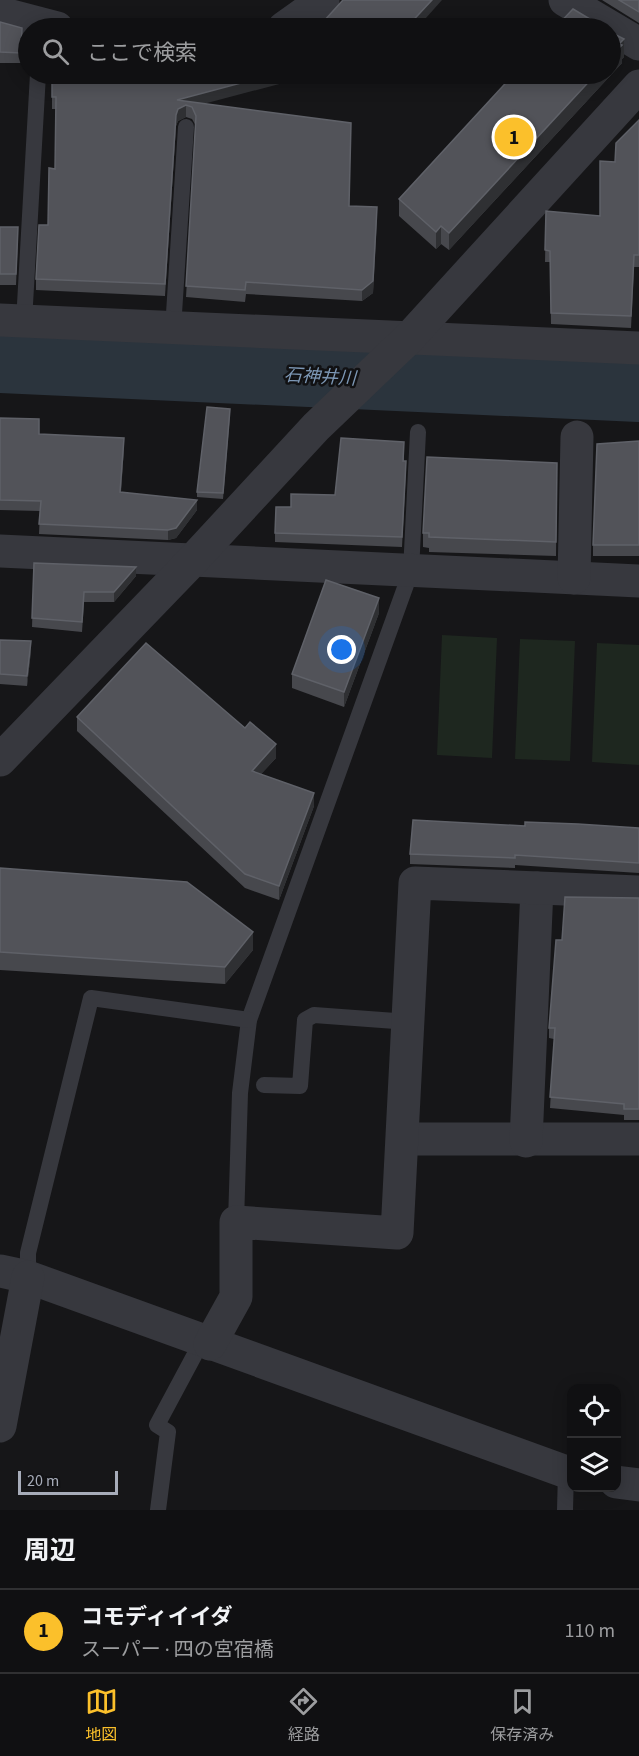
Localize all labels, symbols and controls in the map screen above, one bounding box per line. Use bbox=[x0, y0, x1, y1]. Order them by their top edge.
search box bbox=[18, 18, 621, 84]
icon: search bbox=[39, 35, 72, 68]
text: ここで検索 bbox=[87, 37, 197, 69]
pin: 1 bbox=[494, 114, 534, 160]
water label: 石神井川 bbox=[283, 363, 359, 391]
your location bbox=[327, 635, 356, 664]
map controls bbox=[567, 1384, 621, 1492]
button: locate bbox=[567, 1384, 621, 1438]
button: layers bbox=[567, 1438, 621, 1492]
scale bar bbox=[18, 1468, 118, 1496]
text: 20 m bbox=[27, 1470, 59, 1492]
text: 周辺 bbox=[24, 1532, 76, 1569]
text: コモディイイダ bbox=[81, 1601, 233, 1633]
text: 1 bbox=[38, 1617, 49, 1645]
text: 110 m bbox=[565, 1617, 615, 1645]
text: スーパー · 四の宮宿橋 bbox=[81, 1636, 274, 1664]
tab: 地図 bbox=[85, 1685, 118, 1746]
tab: 経路 bbox=[287, 1685, 320, 1746]
tab: 保存済み bbox=[490, 1685, 554, 1746]

